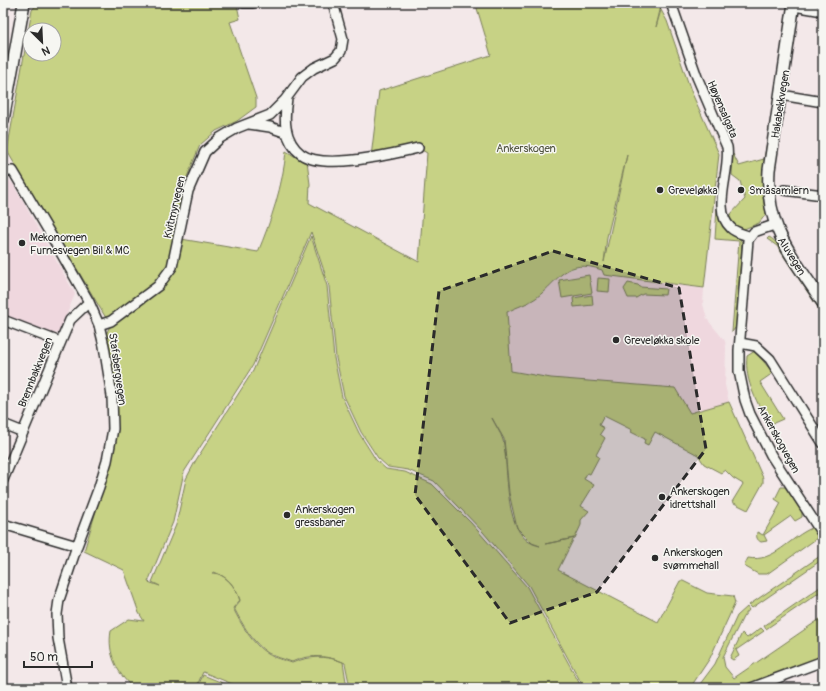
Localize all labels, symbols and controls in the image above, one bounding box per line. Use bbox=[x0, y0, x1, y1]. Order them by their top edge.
north arrow bbox=[22, 22, 62, 62]
text: N bbox=[39, 43, 52, 58]
street label: Hakabekkvegen bbox=[769, 69, 792, 139]
street label: Høyensalgata bbox=[705, 78, 740, 140]
park label: Ankerskogen bbox=[496, 142, 556, 155]
street label: Kvitmyrvegen bbox=[161, 175, 188, 240]
place label: Greveløkka bbox=[668, 184, 718, 197]
place label: Småsamlern bbox=[749, 184, 809, 197]
marker: Greveløkka bbox=[655, 185, 665, 195]
marker: Småsamlern bbox=[736, 185, 746, 195]
place label: Mekonomen Furnesvegen Bil & MC bbox=[30, 231, 130, 257]
street label: Aluvegen bbox=[775, 235, 808, 278]
marker: Mekonomen Furnesvegen Bil & MC bbox=[17, 238, 27, 248]
street label: Stafsbergvegen bbox=[106, 332, 129, 406]
place label: Greveløkka skole bbox=[624, 334, 700, 347]
street label: Brennbakkvegen bbox=[15, 335, 55, 409]
marker: Greveløkka skole bbox=[611, 335, 621, 345]
street label: Ankerskogvegen bbox=[755, 403, 803, 475]
place label: Ankerskogen idrettshall bbox=[670, 485, 730, 511]
marker: Ankerskogen idrettshall bbox=[657, 492, 667, 502]
place label: Ankerskogen gressbaner bbox=[295, 503, 355, 529]
marker: Ankerskogen gressbaner bbox=[282, 510, 292, 520]
place label: Ankerskogen svømmehall bbox=[663, 546, 723, 572]
marker: Ankerskogen svømmehall bbox=[650, 553, 660, 563]
scale bar bbox=[24, 643, 92, 669]
text: 50 m bbox=[30, 650, 58, 665]

